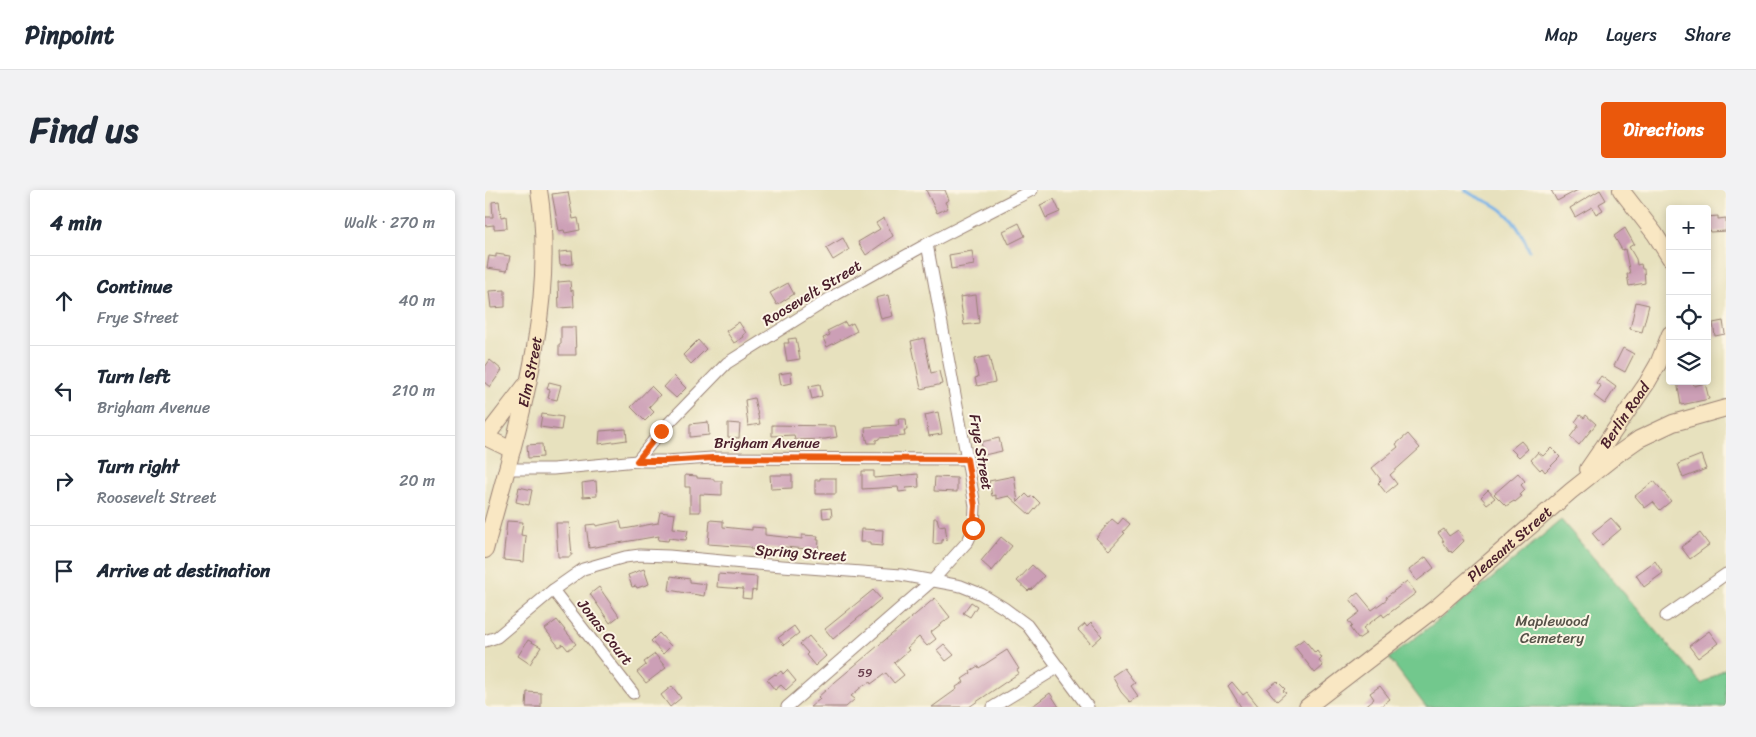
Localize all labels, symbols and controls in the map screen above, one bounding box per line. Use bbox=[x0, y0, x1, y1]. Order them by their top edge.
text: Pinpoint bbox=[25, 14, 114, 56]
text: Map bbox=[1545, 19, 1578, 51]
text: Layers bbox=[1606, 19, 1657, 51]
text: Share bbox=[1685, 19, 1731, 51]
text: Find us bbox=[30, 99, 138, 161]
button: Directions bbox=[1601, 102, 1726, 158]
text: 4 min bbox=[50, 204, 102, 242]
map controls bbox=[1666, 205, 1711, 385]
button: + bbox=[1666, 205, 1711, 250]
text: Walk · 270 m bbox=[344, 208, 435, 237]
button: − bbox=[1666, 250, 1711, 295]
street label: Roosevelt Street bbox=[757, 253, 867, 333]
text: Continue bbox=[97, 270, 173, 303]
text: 40 m bbox=[398, 286, 435, 315]
icon: ahead bbox=[50, 287, 78, 315]
button: locate bbox=[1666, 295, 1711, 340]
text: Frye Street bbox=[97, 303, 179, 332]
street label: Elm Street bbox=[510, 334, 550, 410]
button: layers bbox=[1666, 340, 1711, 385]
text: Turn left bbox=[97, 360, 170, 393]
text: 210 m bbox=[392, 376, 435, 405]
street label: Berlin Road bbox=[1593, 376, 1658, 454]
icon: left bbox=[50, 377, 78, 405]
text: Brigham Avenue bbox=[97, 393, 210, 422]
street label: Frye Street bbox=[962, 412, 1001, 493]
route end bbox=[650, 420, 673, 443]
street label: Brigham Avenue bbox=[714, 430, 820, 456]
text: Turn right bbox=[97, 450, 179, 483]
text: 20 m bbox=[399, 466, 435, 495]
icon: right bbox=[50, 467, 78, 495]
text: Roosevelt Street bbox=[97, 483, 216, 512]
street label: Pleasant Street bbox=[1461, 499, 1558, 589]
route start bbox=[962, 517, 985, 540]
street label: Spring Street bbox=[755, 537, 848, 569]
text: Arrive at destination bbox=[97, 554, 270, 587]
icon: arrive bbox=[50, 557, 78, 585]
street label: Jonas Court bbox=[570, 592, 640, 671]
park label: Maplewood Cemetery bbox=[1516, 608, 1590, 651]
house number: 59 bbox=[858, 662, 872, 684]

